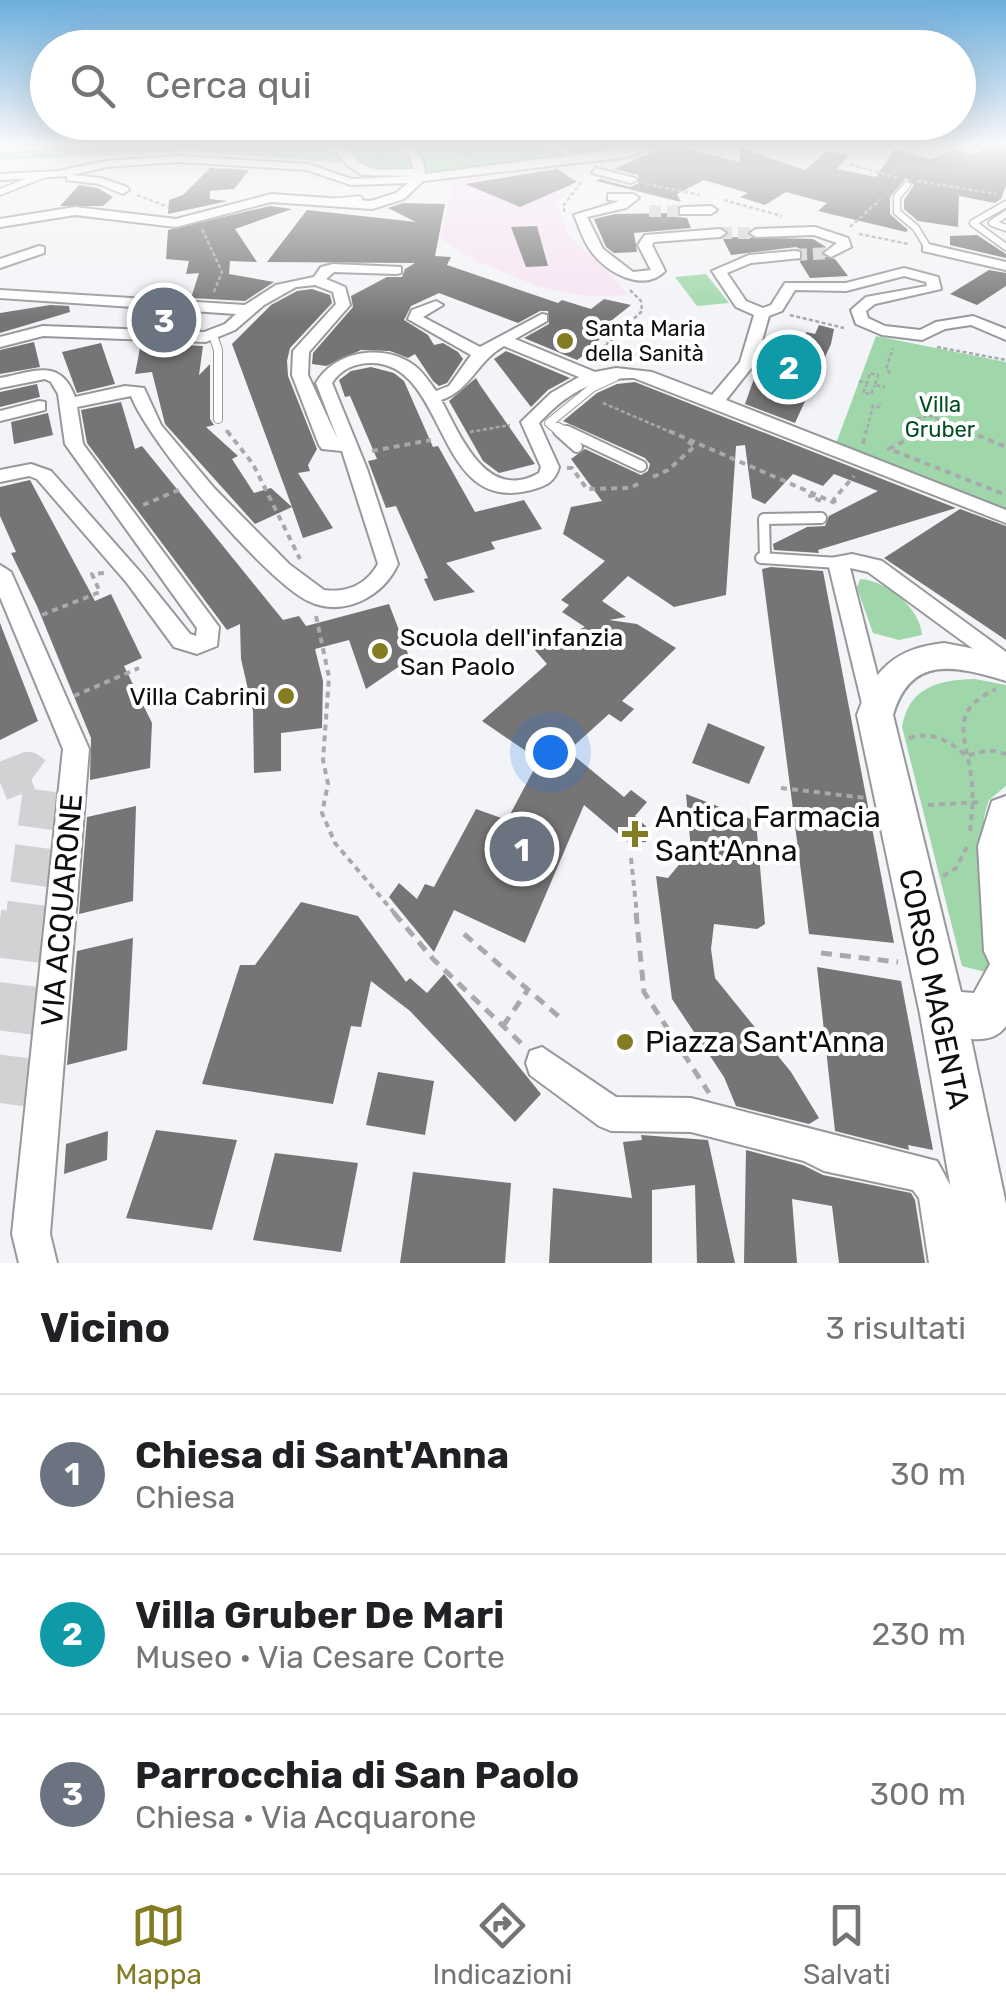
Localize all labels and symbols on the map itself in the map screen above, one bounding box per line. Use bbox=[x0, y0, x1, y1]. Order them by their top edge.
pin: 3 bbox=[132, 282, 196, 358]
place label: Santa Maria della Sanità bbox=[585, 315, 706, 367]
marker: Santa Maria della Sanità bbox=[554, 330, 576, 352]
pin: 2 bbox=[756, 330, 822, 404]
park label: Villa Gruber bbox=[905, 391, 976, 443]
place label: Scuola dell'infanzia San Paolo bbox=[400, 623, 623, 681]
marker: Scuola dell'infanzia San Paolo bbox=[369, 640, 391, 662]
place label: Villa Cabrini bbox=[130, 682, 266, 711]
marker: Villa Cabrini bbox=[275, 685, 297, 707]
your location bbox=[525, 727, 576, 778]
street label: VIA ACQUARONE bbox=[34, 792, 90, 1028]
place label: Antica Farmacia Sant'Anna bbox=[655, 799, 881, 869]
pin: 1 bbox=[490, 812, 554, 886]
marker: Antica Farmacia Sant'Anna bbox=[624, 823, 646, 845]
street label: CORSO MAGENTA bbox=[891, 866, 977, 1112]
place label: Piazza Sant'Anna bbox=[645, 1024, 885, 1060]
marker: Piazza Sant'Anna bbox=[614, 1031, 636, 1053]

